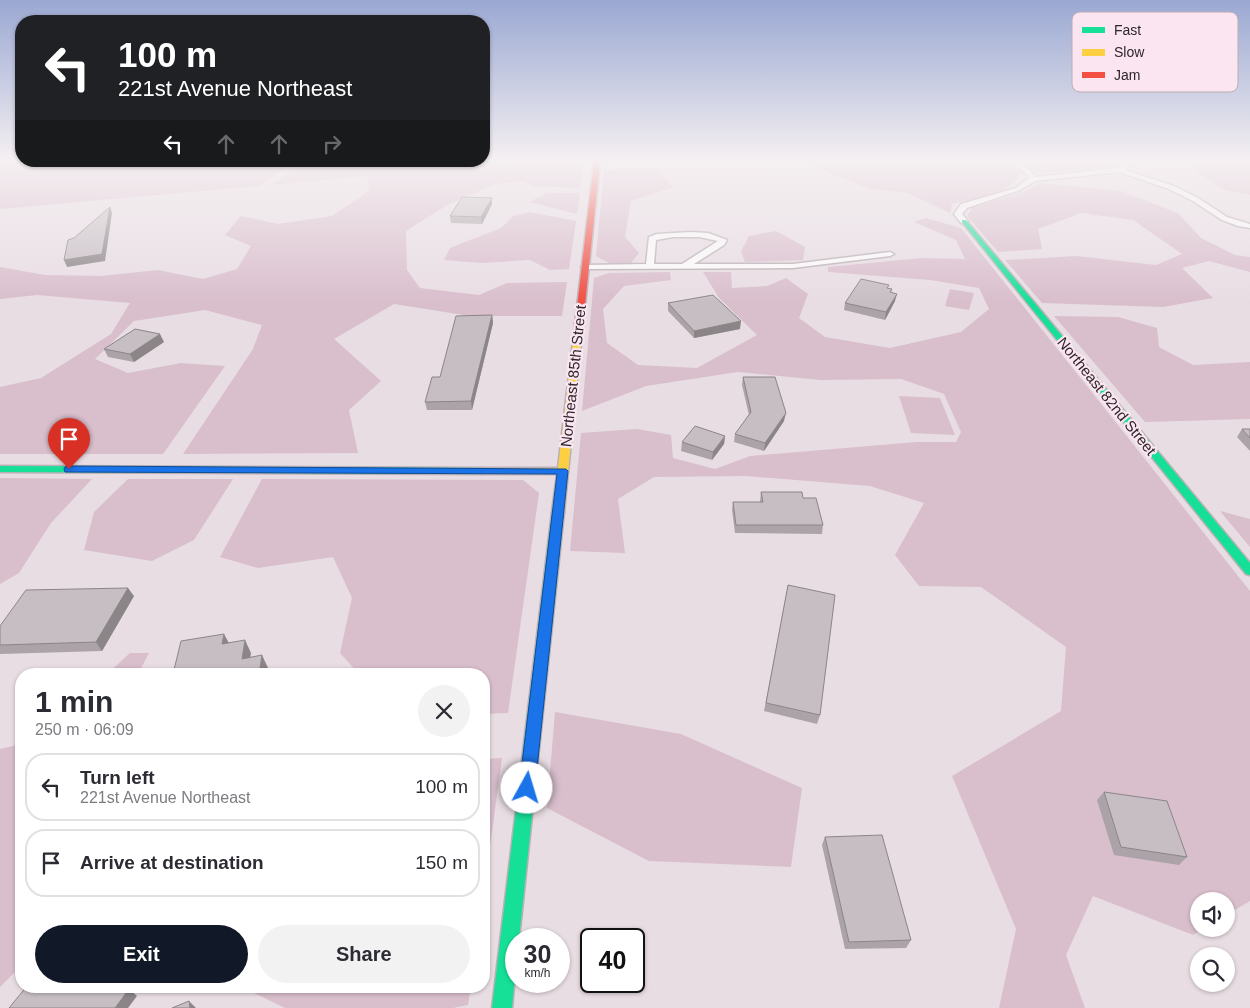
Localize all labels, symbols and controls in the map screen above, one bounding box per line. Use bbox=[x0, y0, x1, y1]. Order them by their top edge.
legend bbox=[1072, 12, 1238, 92]
text: Fast bbox=[1114, 22, 1141, 38]
icon: left bbox=[35, 35, 100, 100]
text: 100 m bbox=[118, 35, 217, 74]
text: Slow bbox=[1114, 44, 1145, 60]
text: Jam bbox=[1114, 67, 1140, 83]
text: 221st Avenue Northeast bbox=[118, 76, 352, 101]
icon: left bbox=[159, 130, 187, 158]
icon: ahead bbox=[212, 130, 240, 158]
icon: ahead bbox=[265, 130, 293, 158]
icon: right bbox=[318, 130, 346, 158]
street label: Northeast 85th Street bbox=[557, 303, 589, 448]
street label: Northeast 82nd Street bbox=[1054, 334, 1160, 459]
pin bbox=[48, 418, 90, 469]
icon: arrive bbox=[55, 425, 83, 453]
text: 1 min bbox=[35, 685, 113, 718]
button: close bbox=[418, 685, 470, 737]
text: 250 m · 06:09 bbox=[35, 721, 134, 738]
position arrow bbox=[500, 761, 552, 813]
text: Turn left bbox=[80, 767, 155, 788]
icon: left bbox=[37, 773, 65, 801]
text: 100 m bbox=[415, 776, 468, 797]
text: 221st Avenue Northeast bbox=[80, 789, 251, 806]
icon: arrive bbox=[37, 849, 65, 877]
text: Arrive at destination bbox=[80, 852, 264, 873]
text: 150 m bbox=[415, 852, 468, 873]
map controls bbox=[1190, 892, 1235, 992]
button: sound bbox=[1190, 892, 1235, 937]
button: Exit bbox=[35, 925, 248, 983]
button: Share bbox=[258, 925, 470, 983]
speed limit sign: 40 bbox=[580, 928, 645, 993]
text: 30 bbox=[524, 940, 551, 968]
button: search bbox=[1190, 947, 1235, 992]
text: km/h bbox=[524, 966, 551, 980]

